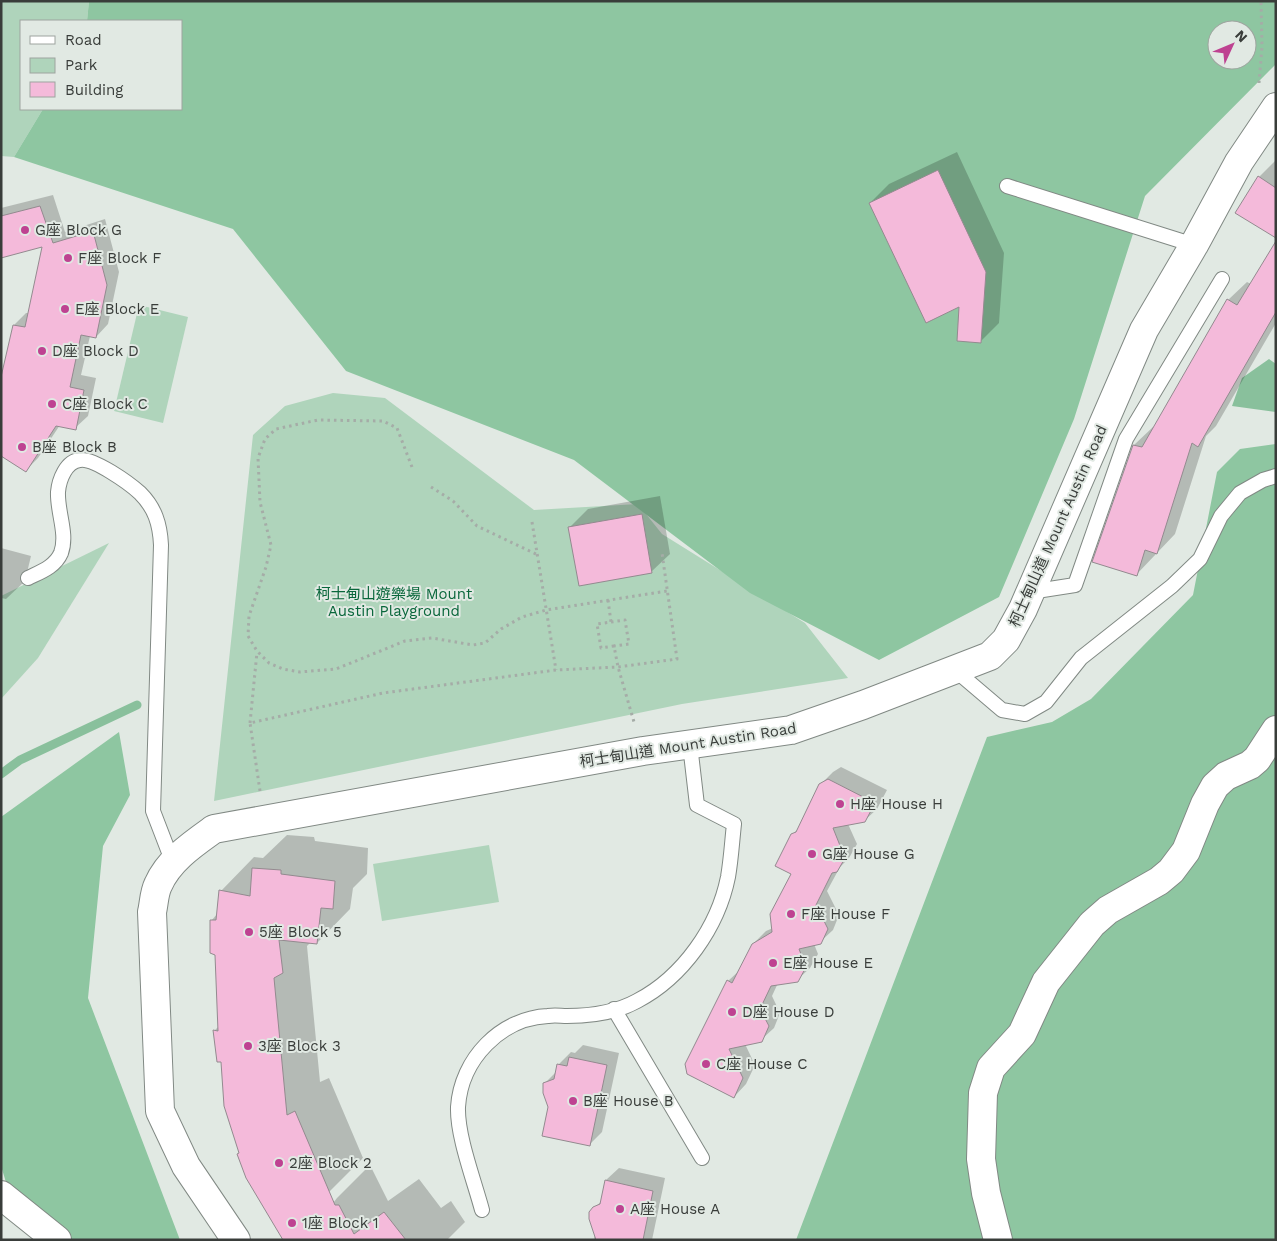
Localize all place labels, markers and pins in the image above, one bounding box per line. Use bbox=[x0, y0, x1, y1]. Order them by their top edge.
place label: G座 Block G bbox=[35, 221, 122, 239]
marker: G座 Block G bbox=[19, 224, 31, 236]
place label: F座 Block F bbox=[78, 249, 162, 267]
marker: F座 Block F bbox=[62, 252, 74, 264]
place label: E座 Block E bbox=[75, 300, 159, 318]
marker: E座 Block E bbox=[59, 303, 71, 315]
place label: D座 Block D bbox=[52, 342, 139, 360]
marker: D座 Block D bbox=[36, 345, 48, 357]
place label: C座 Block C bbox=[62, 395, 148, 413]
marker: C座 Block C bbox=[46, 398, 58, 410]
place label: B座 Block B bbox=[32, 438, 117, 456]
marker: B座 Block B bbox=[16, 441, 28, 453]
place label: H座 House H bbox=[850, 795, 943, 813]
marker: H座 House H bbox=[834, 798, 846, 810]
place label: G座 House G bbox=[822, 845, 915, 863]
marker: G座 House G bbox=[806, 848, 818, 860]
place label: F座 House F bbox=[801, 905, 890, 923]
marker: F座 House F bbox=[785, 908, 797, 920]
place label: 5座 Block 5 bbox=[259, 923, 342, 941]
marker: 5座 Block 5 bbox=[243, 926, 255, 938]
place label: E座 House E bbox=[783, 954, 873, 972]
marker: E座 House E bbox=[767, 957, 779, 969]
place label: D座 House D bbox=[742, 1003, 835, 1021]
marker: D座 House D bbox=[726, 1006, 738, 1018]
place label: 3座 Block 3 bbox=[258, 1037, 341, 1055]
marker: 3座 Block 3 bbox=[242, 1040, 254, 1052]
place label: C座 House C bbox=[716, 1055, 808, 1073]
marker: C座 House C bbox=[700, 1058, 712, 1070]
place label: B座 House B bbox=[583, 1092, 674, 1110]
marker: B座 House B bbox=[567, 1095, 579, 1107]
place label: 2座 Block 2 bbox=[289, 1154, 372, 1172]
marker: 2座 Block 2 bbox=[273, 1157, 285, 1169]
place label: A座 House A bbox=[630, 1200, 720, 1218]
marker: A座 House A bbox=[614, 1203, 626, 1215]
place label: 1座 Block 1 bbox=[302, 1214, 379, 1232]
marker: 1座 Block 1 bbox=[286, 1217, 298, 1229]

